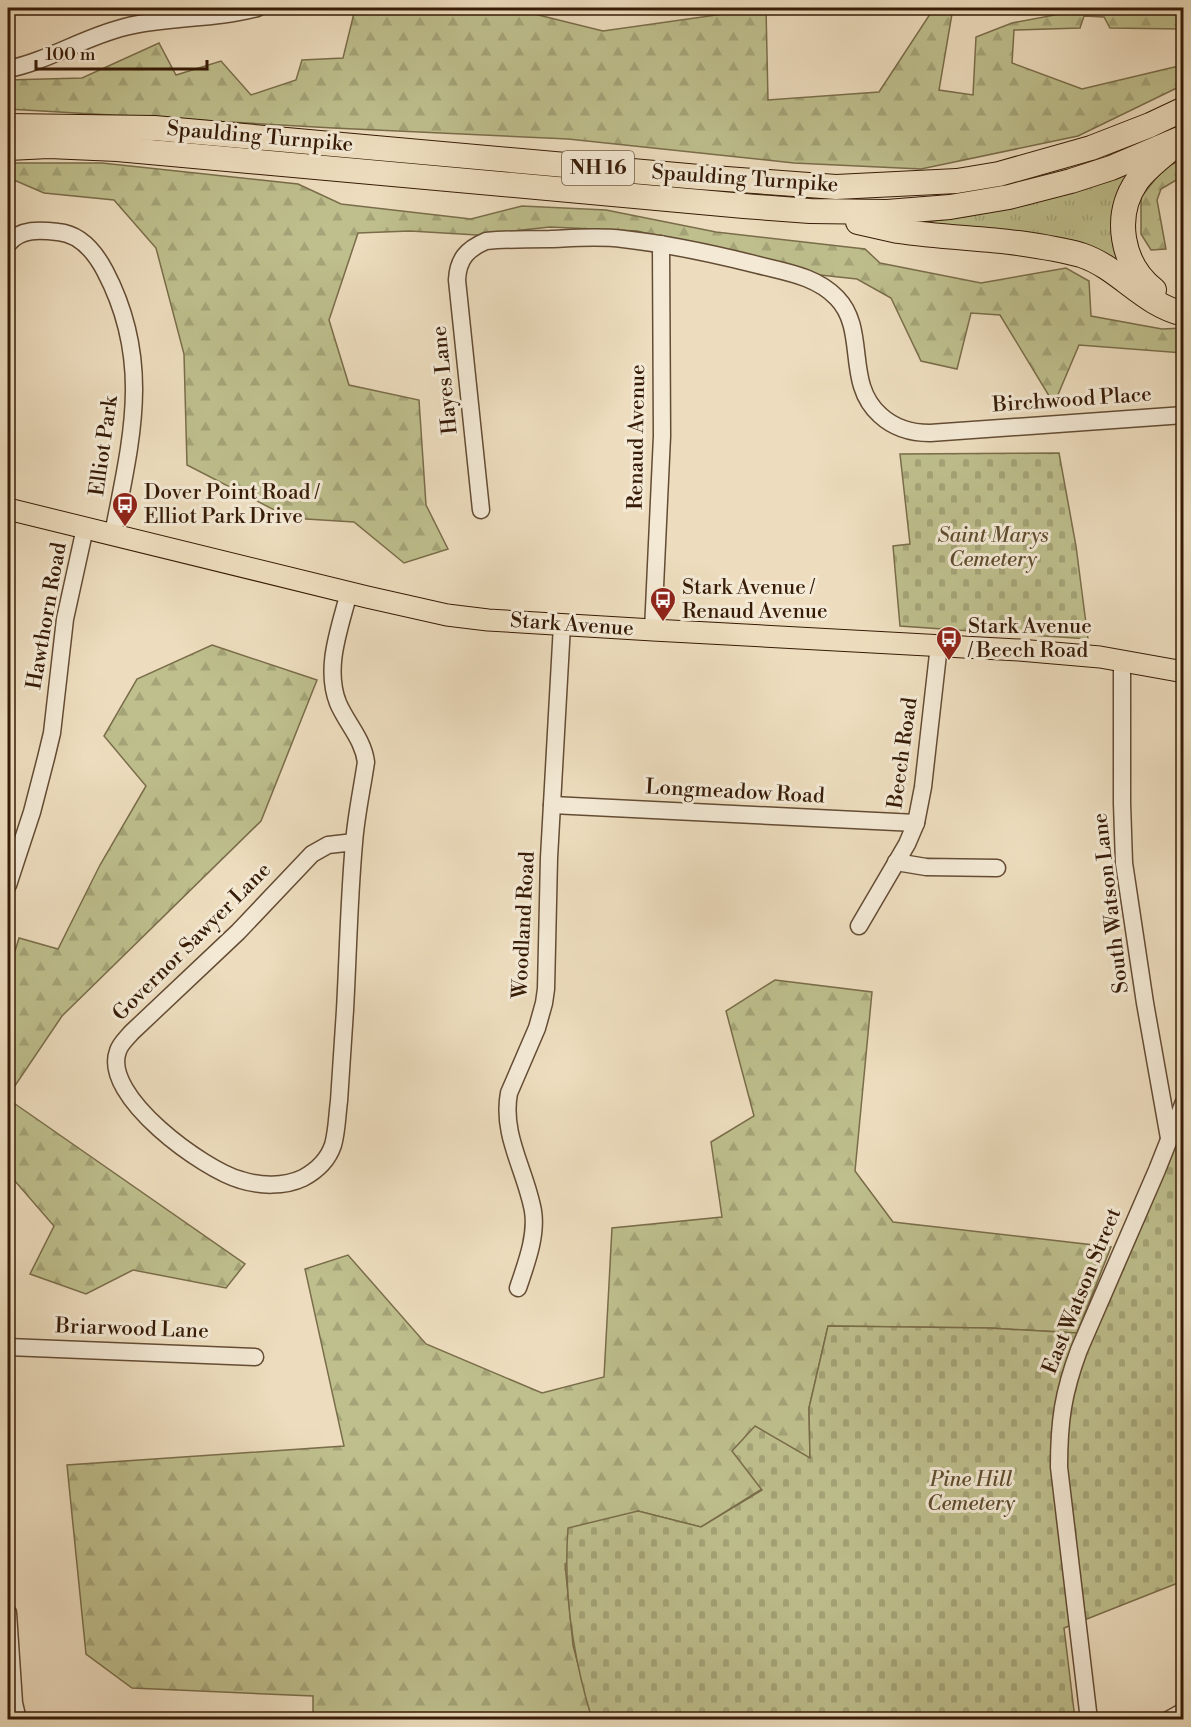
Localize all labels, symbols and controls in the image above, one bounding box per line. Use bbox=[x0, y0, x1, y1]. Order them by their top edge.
scale bar bbox=[36, 33, 207, 71]
text: 100 m bbox=[45, 43, 96, 66]
street label: Spaulding Turnpike bbox=[166, 116, 354, 158]
road number: NH 16 bbox=[562, 151, 634, 185]
street label: Spaulding Turnpike bbox=[651, 160, 839, 198]
street label: Hayes Lane bbox=[426, 324, 464, 436]
street label: Renaud Avenue bbox=[623, 364, 651, 510]
street label: Birchwood Place bbox=[990, 381, 1153, 419]
street label: Elliot Park bbox=[84, 393, 124, 498]
place label: Dover Point Road / Elliot Park Drive bbox=[144, 480, 321, 530]
bus stop icon: Dover Point Road / Elliot Park Drive bbox=[110, 490, 140, 528]
park label: Saint Marys Cemetery bbox=[937, 523, 1049, 573]
street label: Hawthorn Road bbox=[21, 540, 73, 691]
place label: Stark Avenue / Renaud Avenue bbox=[682, 575, 828, 625]
bus stop icon: Stark Avenue / Renaud Avenue bbox=[648, 585, 678, 623]
street label: Stark Avenue bbox=[509, 608, 635, 642]
place label: Stark Avenue / Beech Road bbox=[967, 614, 1092, 664]
bus stop icon: Stark Avenue / Beech Road bbox=[934, 624, 964, 662]
street label: Beech Road bbox=[882, 696, 924, 811]
street label: Longmeadow Road bbox=[645, 774, 825, 810]
street label: South Watson Lane bbox=[1087, 811, 1135, 995]
street label: Woodland Road bbox=[507, 851, 541, 1000]
street label: Governor Sawyer Lane bbox=[107, 857, 277, 1027]
street label: East Watson Street bbox=[1037, 1204, 1127, 1378]
street label: Briarwood Lane bbox=[54, 1313, 209, 1345]
park label: Pine Hill Cemetery bbox=[927, 1467, 1016, 1517]

